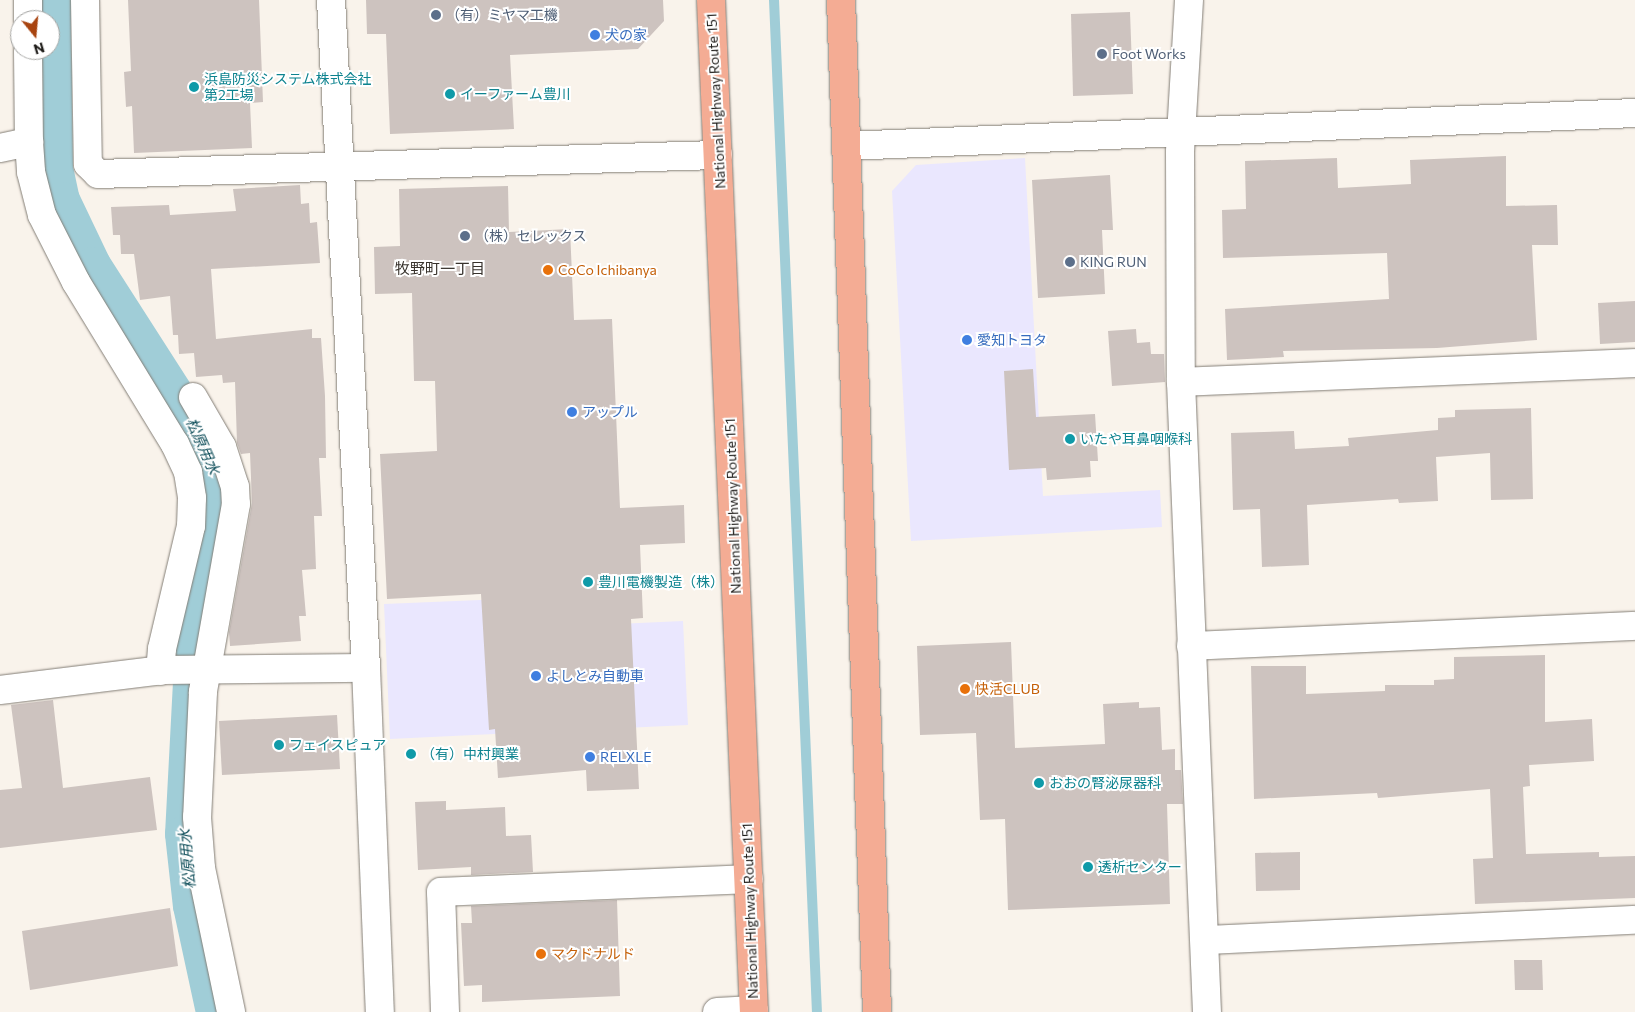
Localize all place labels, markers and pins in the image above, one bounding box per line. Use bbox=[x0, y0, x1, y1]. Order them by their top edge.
place label: （有）ミヤマ工機 bbox=[446, 7, 558, 23]
marker: （有）ミヤマ工機 bbox=[430, 9, 442, 21]
place label: 犬の家 bbox=[605, 27, 647, 43]
marker: 犬の家 bbox=[589, 29, 601, 41]
place label: Foot Works bbox=[1112, 46, 1186, 62]
marker: Foot Works bbox=[1096, 48, 1108, 60]
place label: 浜島防災システム株式会社 第2工場 bbox=[204, 71, 372, 104]
marker: 浜島防災システム株式会社 第2工場 bbox=[188, 81, 200, 93]
place label: イーファーム豊川 bbox=[460, 86, 572, 102]
marker: イーファーム豊川 bbox=[444, 88, 456, 100]
place label: （株）セレックス bbox=[475, 228, 587, 244]
marker: （株）セレックス bbox=[459, 230, 471, 242]
place label: KING RUN bbox=[1080, 254, 1147, 270]
marker: KING RUN bbox=[1064, 256, 1076, 268]
place label: CoCo Ichibanya bbox=[558, 262, 657, 278]
marker: CoCo Ichibanya bbox=[542, 264, 554, 276]
place label: 愛知トヨタ bbox=[977, 332, 1047, 348]
marker: 愛知トヨタ bbox=[961, 334, 973, 346]
place label: アップル bbox=[582, 404, 638, 420]
marker: アップル bbox=[566, 406, 578, 418]
place label: いたや耳鼻咽喉科 bbox=[1080, 431, 1192, 447]
marker: いたや耳鼻咽喉科 bbox=[1064, 433, 1076, 445]
place label: 豊川電機製造（株） bbox=[598, 574, 724, 590]
marker: 豊川電機製造（株） bbox=[582, 576, 594, 588]
place label: よしとみ自動車 bbox=[546, 668, 644, 684]
marker: よしとみ自動車 bbox=[530, 670, 542, 682]
place label: 快活CLUB bbox=[975, 681, 1040, 697]
marker: 快活CLUB bbox=[959, 683, 971, 695]
place label: フェイスピュア bbox=[289, 737, 387, 753]
marker: フェイスピュア bbox=[273, 739, 285, 751]
place label: （有）中村興業 bbox=[421, 746, 519, 762]
marker: （有）中村興業 bbox=[405, 748, 417, 760]
place label: RELXLE bbox=[600, 749, 652, 765]
marker: RELXLE bbox=[584, 751, 596, 763]
place label: おおの腎泌尿器科 bbox=[1049, 775, 1161, 791]
marker: おおの腎泌尿器科 bbox=[1033, 777, 1045, 789]
place label: 透析センター bbox=[1098, 859, 1182, 875]
marker: 透析センター bbox=[1082, 861, 1094, 873]
place label: マクドナルド bbox=[551, 946, 635, 962]
marker: マクドナルド bbox=[535, 948, 547, 960]

